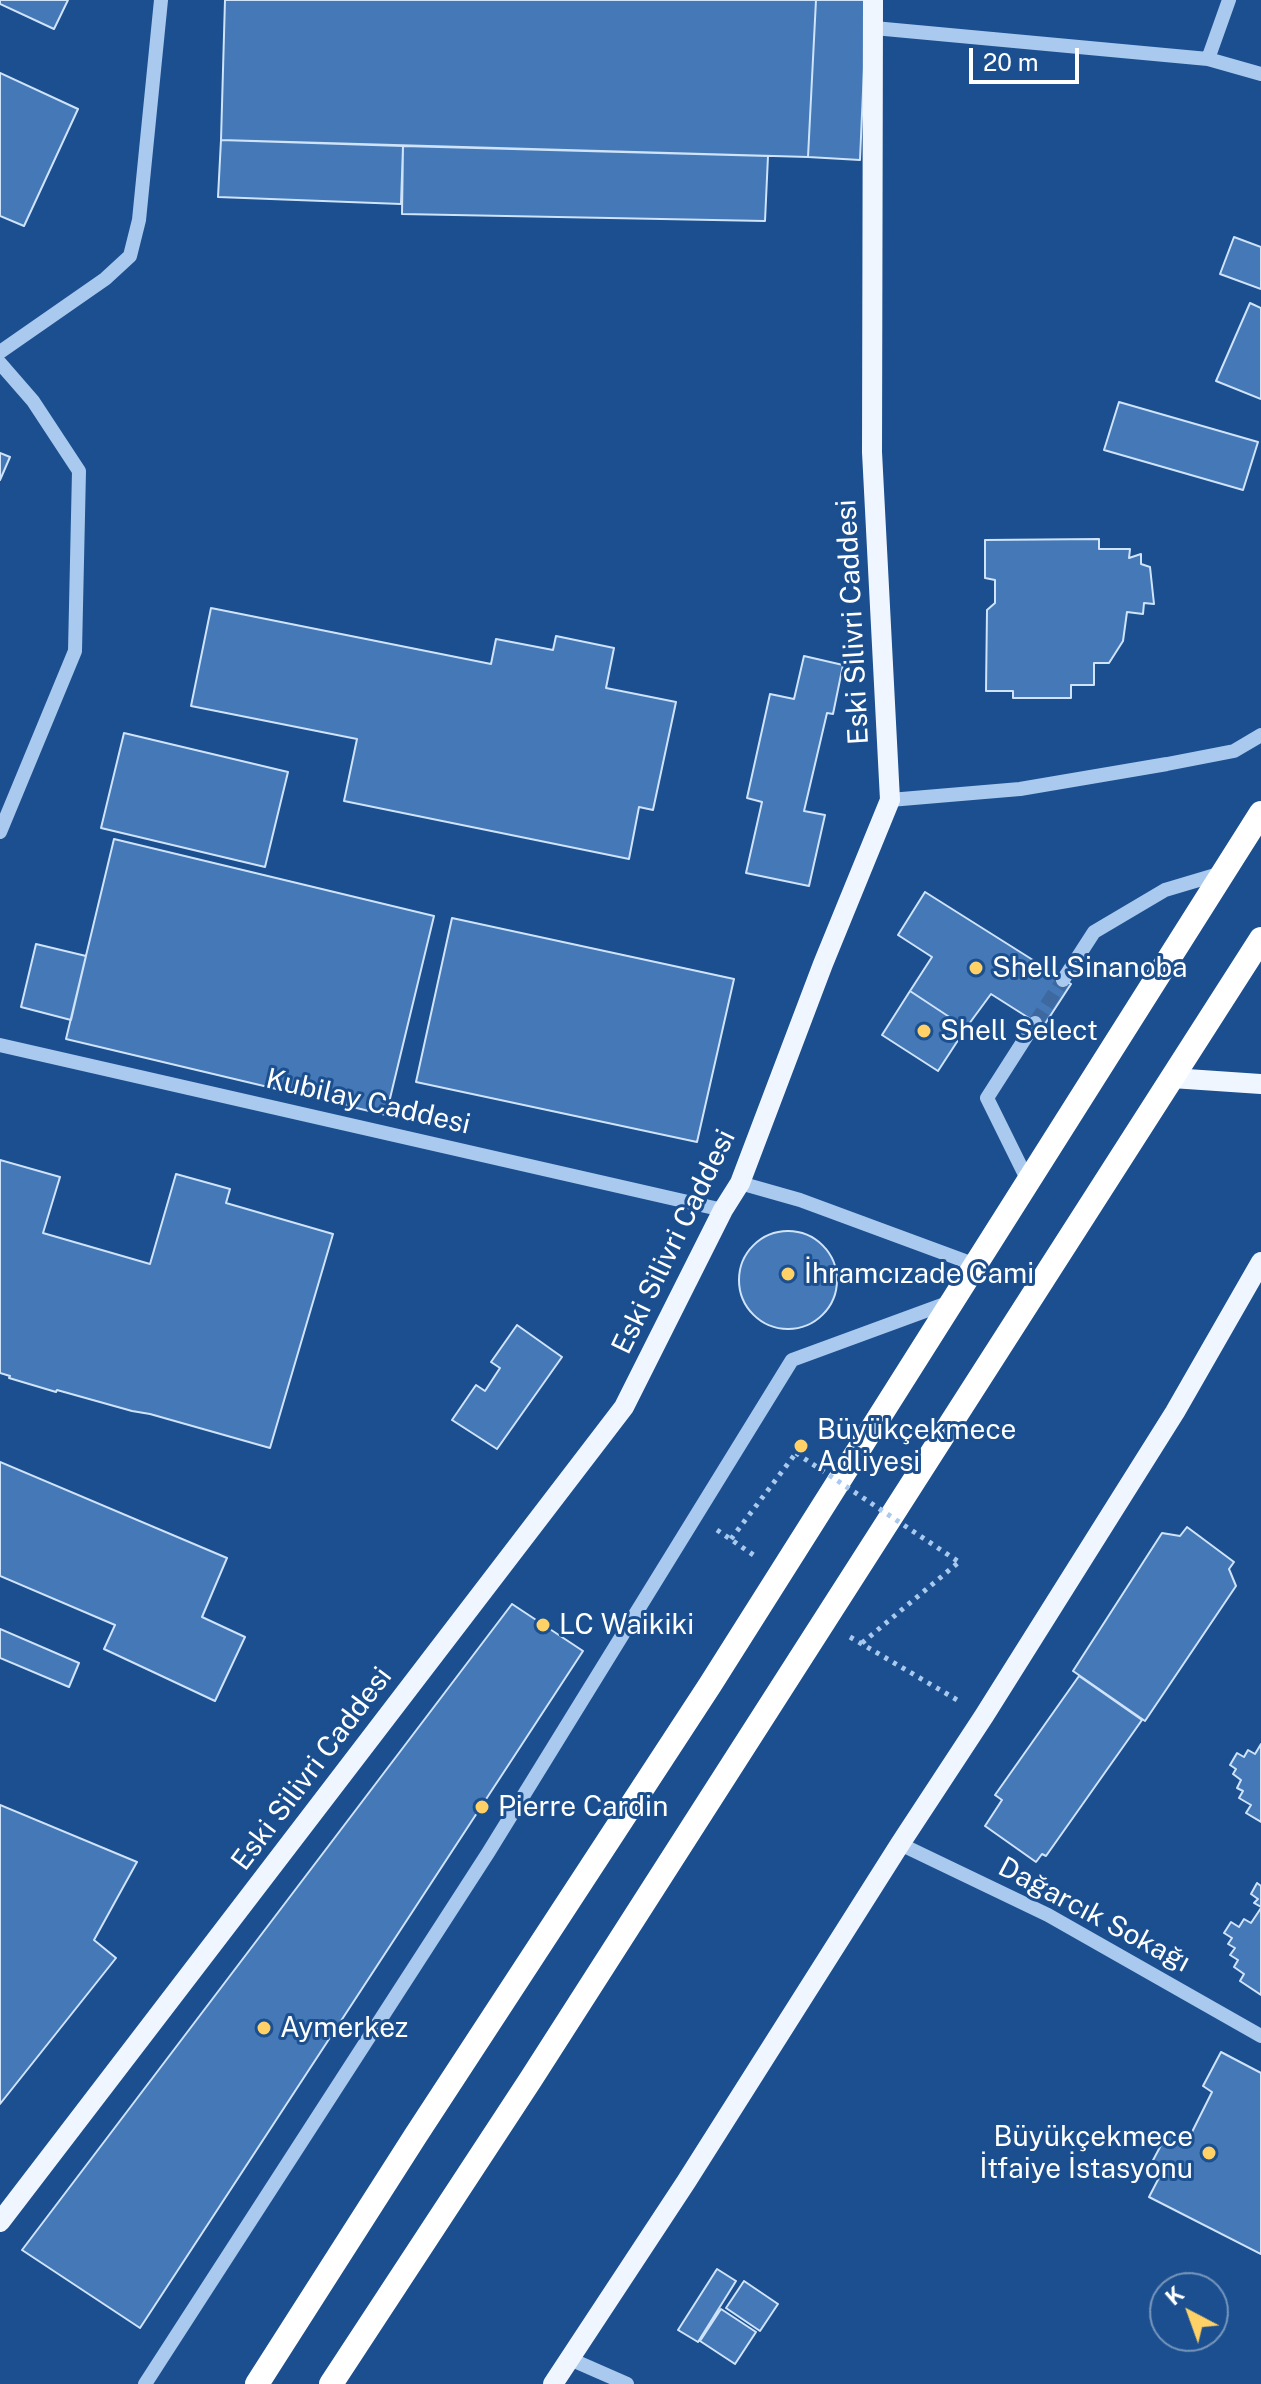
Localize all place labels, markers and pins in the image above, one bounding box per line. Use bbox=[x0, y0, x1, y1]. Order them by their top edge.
place label: Shell Sinanoba bbox=[992, 951, 1188, 985]
marker: Shell Sinanoba bbox=[967, 959, 985, 977]
place label: Shell Select bbox=[940, 1014, 1098, 1048]
marker: Shell Select bbox=[915, 1022, 933, 1040]
place label: İhramcızade Cami bbox=[804, 1257, 1034, 1291]
marker: İhramcızade Cami bbox=[779, 1265, 797, 1283]
place label: Büyükçekmece Adliyesi bbox=[817, 1413, 1016, 1479]
marker: Büyükçekmece Adliyesi bbox=[792, 1437, 810, 1455]
place label: LC Waikiki bbox=[559, 1608, 694, 1642]
marker: LC Waikiki bbox=[534, 1616, 552, 1634]
place label: Pierre Cardin bbox=[498, 1790, 668, 1824]
marker: Pierre Cardin bbox=[473, 1798, 491, 1816]
place label: Aymerkez bbox=[280, 2011, 408, 2045]
marker: Aymerkez bbox=[255, 2019, 273, 2037]
place label: Büyükçekmece İtfaiye İstasyonu bbox=[979, 2120, 1193, 2186]
marker: Büyükçekmece İtfaiye İstasyonu bbox=[1200, 2144, 1218, 2162]

